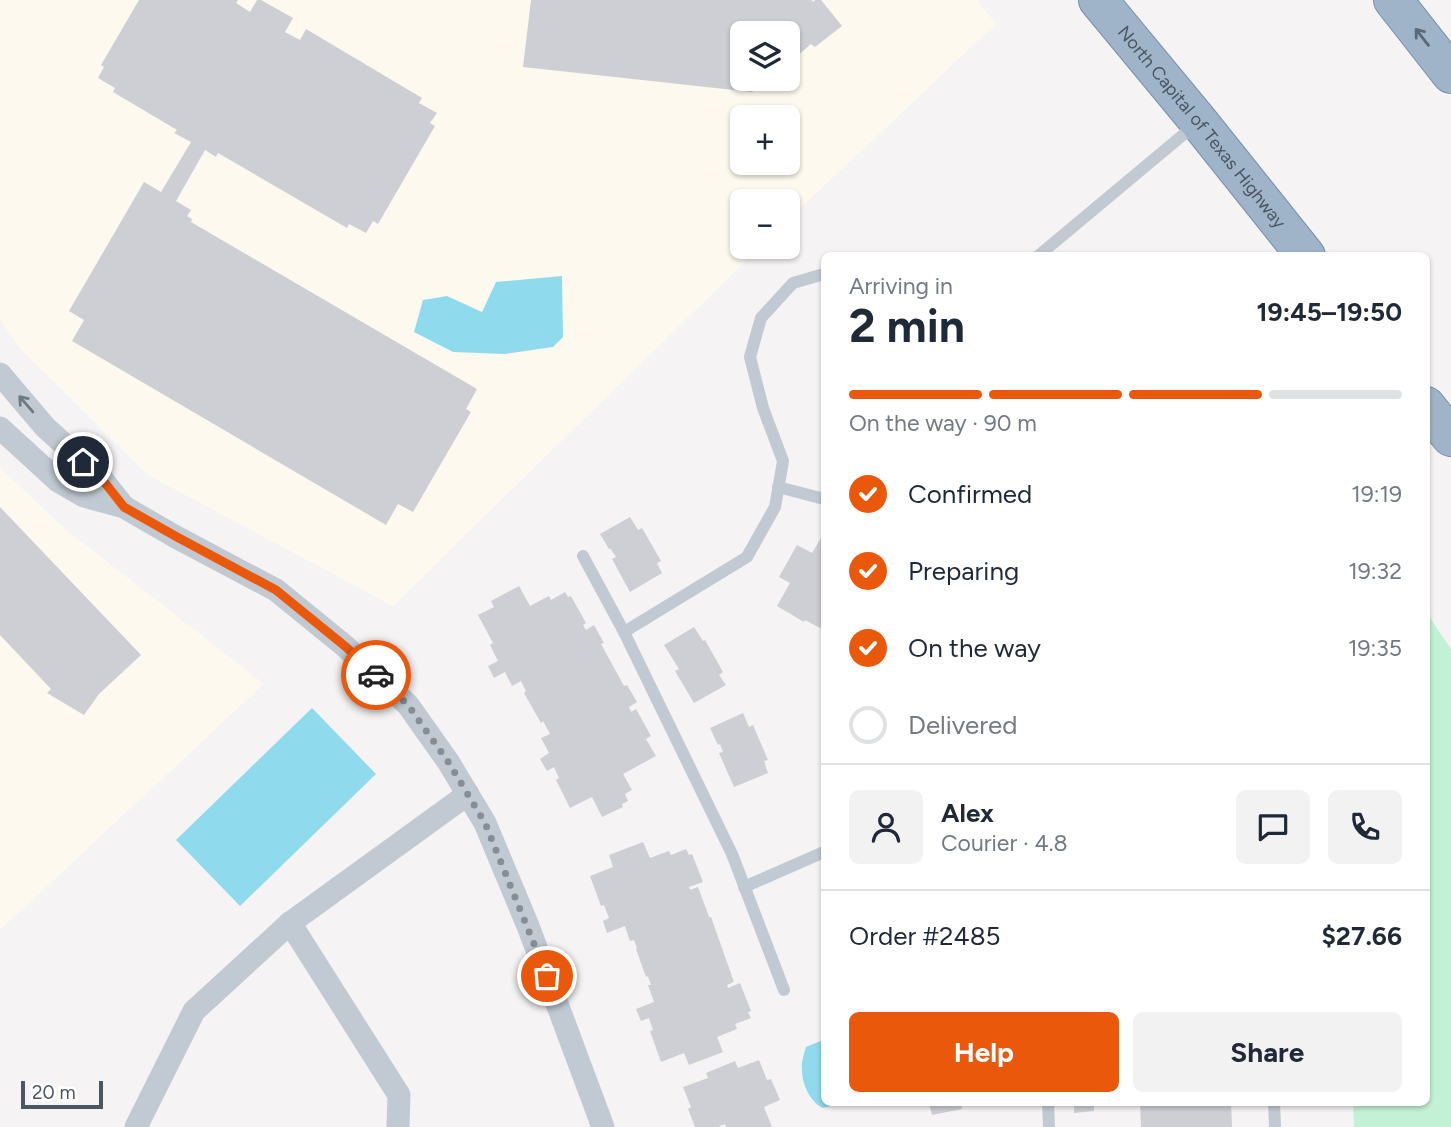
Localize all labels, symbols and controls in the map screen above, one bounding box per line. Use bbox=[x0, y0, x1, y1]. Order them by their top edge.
map controls bbox=[730, 21, 800, 259]
button: layers bbox=[730, 21, 800, 91]
street label: North Capital of Texas Highway bbox=[1113, 21, 1291, 233]
one-way arrow bbox=[1414, 28, 1430, 46]
button: + bbox=[730, 105, 800, 175]
button: − bbox=[730, 189, 800, 259]
text: Arriving in bbox=[849, 272, 953, 300]
text: 19:45–19:50 bbox=[1256, 296, 1402, 328]
text: 2 min bbox=[849, 298, 965, 354]
one-way arrow bbox=[18, 396, 34, 414]
text: On the way · 90 m bbox=[849, 409, 1037, 437]
pin bbox=[53, 432, 113, 492]
icon: home bbox=[64, 443, 102, 481]
icon: check bbox=[849, 475, 887, 513]
text: Confirmed bbox=[908, 478, 1032, 510]
text: 19:19 bbox=[1351, 480, 1402, 508]
icon: check bbox=[849, 552, 887, 590]
text: Preparing bbox=[908, 555, 1019, 587]
text: 19:32 bbox=[1348, 557, 1402, 585]
icon: check bbox=[849, 629, 887, 667]
text: On the way bbox=[908, 632, 1041, 664]
text: 19:35 bbox=[1348, 634, 1402, 662]
courier bbox=[341, 640, 411, 710]
icon: car bbox=[357, 656, 395, 694]
text: Delivered bbox=[908, 709, 1017, 741]
button: person bbox=[849, 790, 923, 864]
button: chat bbox=[1236, 790, 1310, 864]
button: phone bbox=[1328, 790, 1402, 864]
text: Alex bbox=[941, 797, 994, 829]
text: Courier · 4.8 bbox=[941, 829, 1068, 857]
text: Order #2485 bbox=[849, 920, 1001, 952]
text: $27.66 bbox=[1321, 920, 1402, 952]
pin bbox=[517, 946, 577, 1006]
icon: bag bbox=[528, 957, 566, 995]
button: Help bbox=[849, 1012, 1119, 1092]
button: Share bbox=[1133, 1012, 1402, 1092]
scale bar bbox=[21, 1078, 103, 1110]
text: 20 m bbox=[32, 1081, 76, 1104]

